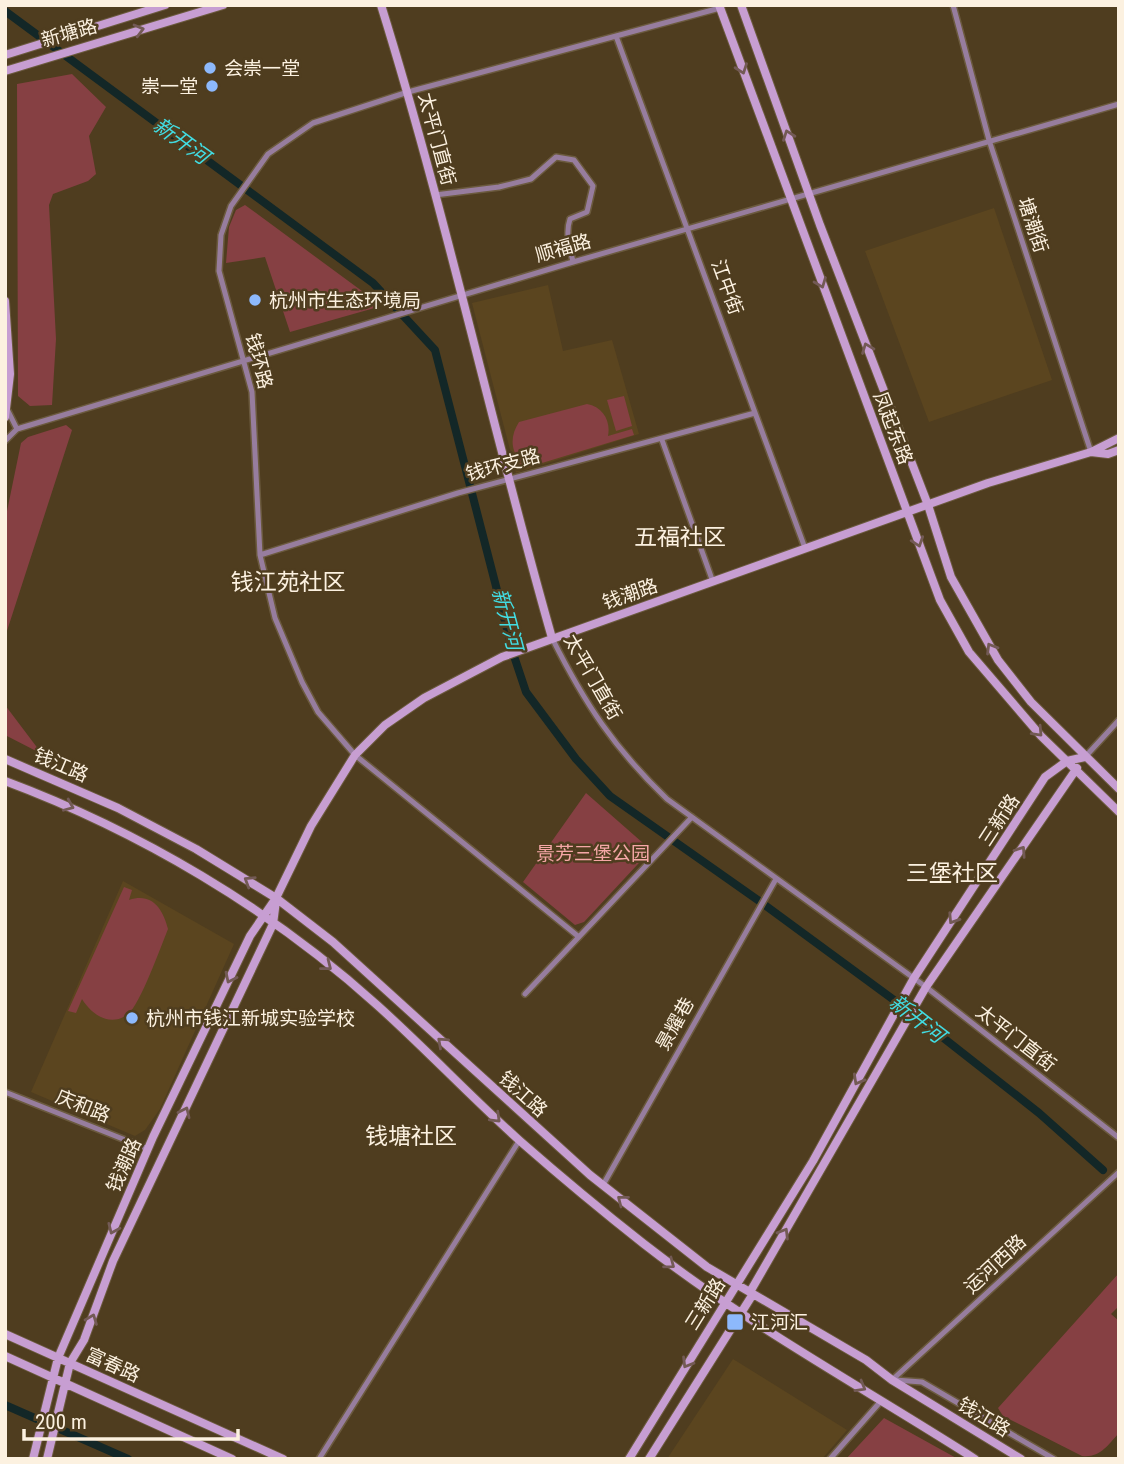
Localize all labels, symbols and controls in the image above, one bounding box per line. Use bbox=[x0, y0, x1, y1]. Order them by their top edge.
street label: 新塘路 bbox=[38, 14, 100, 52]
one-way arrow bbox=[133, 24, 145, 38]
place label: 会崇一堂 bbox=[224, 57, 300, 80]
marker: 会崇一堂 bbox=[202, 60, 218, 76]
one-way arrow bbox=[734, 63, 748, 75]
place label: 崇一堂 bbox=[141, 75, 198, 98]
marker: 崇一堂 bbox=[204, 78, 220, 94]
street label: 太平门直街 bbox=[414, 90, 460, 188]
water label: 新开河 bbox=[148, 113, 217, 172]
one-way arrow bbox=[782, 130, 796, 142]
street label: 塘潮街 bbox=[1013, 194, 1053, 256]
street label: 顺福路 bbox=[532, 229, 594, 267]
street label: 江中街 bbox=[706, 256, 748, 318]
one-way arrow bbox=[812, 276, 826, 288]
place label: 杭州市生态环境局 bbox=[269, 289, 421, 312]
marker: 杭州市生态环境局 bbox=[247, 292, 263, 308]
street label: 钱环路 bbox=[241, 331, 277, 391]
one-way arrow bbox=[862, 343, 876, 355]
street label: 凤起东路 bbox=[869, 388, 917, 468]
street label: 钱环支路 bbox=[463, 444, 543, 486]
district label: 五福社区 bbox=[634, 524, 726, 551]
one-way arrow bbox=[910, 535, 924, 547]
district label: 钱江苑社区 bbox=[231, 569, 346, 596]
street label: 钱潮路 bbox=[599, 574, 661, 614]
water label: 新开河 bbox=[487, 585, 528, 656]
street label: 太平门直街 bbox=[559, 630, 627, 724]
one-way arrow bbox=[987, 643, 1000, 656]
one-way arrow bbox=[1029, 724, 1042, 737]
street label: 钱江路 bbox=[30, 743, 92, 787]
street label: 三新路 bbox=[974, 790, 1024, 850]
one-way arrow bbox=[62, 798, 74, 812]
park label: 景芳三堡公园 bbox=[536, 842, 650, 865]
one-way arrow bbox=[1013, 846, 1026, 859]
district label: 三堡社区 bbox=[906, 860, 998, 887]
one-way arrow bbox=[243, 877, 256, 890]
one-way arrow bbox=[948, 911, 961, 924]
one-way arrow bbox=[320, 957, 332, 970]
one-way arrow bbox=[224, 971, 238, 983]
water label: 新开河 bbox=[885, 990, 952, 1050]
street label: 景耀巷 bbox=[651, 993, 699, 1055]
street label: 太平门直街 bbox=[971, 1000, 1061, 1076]
place label: 杭州市钱江新城实验学校 bbox=[146, 1007, 355, 1030]
marker: 杭州市钱江新城实验学校 bbox=[124, 1010, 140, 1026]
one-way arrow bbox=[437, 1038, 450, 1050]
street label: 钱江路 bbox=[494, 1066, 552, 1122]
one-way arrow bbox=[853, 1073, 866, 1085]
street label: 庆和路 bbox=[52, 1085, 114, 1127]
one-way arrow bbox=[177, 1107, 191, 1119]
one-way arrow bbox=[488, 1110, 501, 1122]
district label: 钱塘社区 bbox=[365, 1123, 457, 1150]
street label: 钱潮路 bbox=[102, 1134, 146, 1196]
one-way arrow bbox=[617, 1196, 629, 1209]
one-way arrow bbox=[107, 1221, 121, 1234]
one-way arrow bbox=[776, 1228, 789, 1241]
street label: 运河西路 bbox=[959, 1230, 1031, 1298]
one-way arrow bbox=[662, 1256, 675, 1268]
street label: 三新路 bbox=[680, 1274, 730, 1334]
place label: 江河汇 bbox=[751, 1311, 808, 1334]
marker: 江河汇 bbox=[725, 1312, 745, 1332]
one-way arrow bbox=[83, 1314, 97, 1326]
street label: 富春路 bbox=[82, 1343, 144, 1387]
one-way arrow bbox=[683, 1355, 696, 1368]
one-way arrow bbox=[854, 1379, 866, 1392]
street label: 钱江路 bbox=[954, 1392, 1014, 1442]
scale bar bbox=[24, 1398, 238, 1442]
text: 200 m bbox=[35, 1410, 87, 1434]

